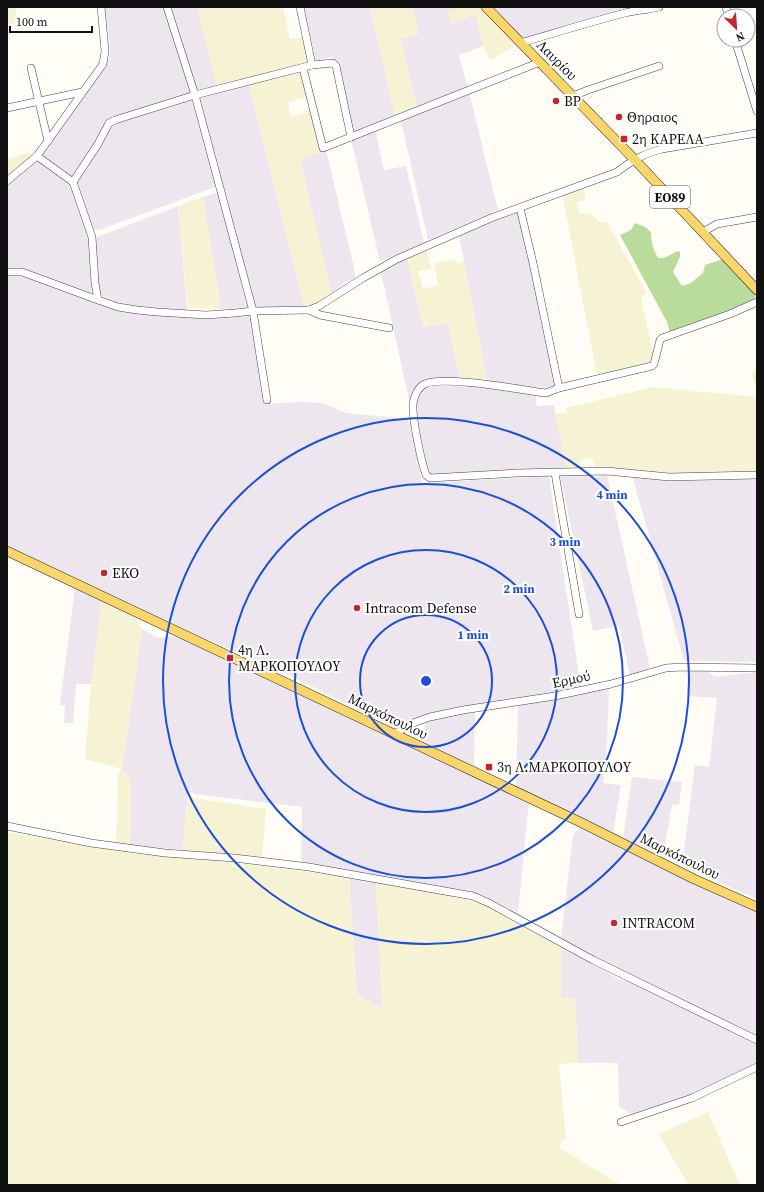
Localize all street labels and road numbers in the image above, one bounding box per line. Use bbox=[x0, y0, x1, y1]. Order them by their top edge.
street label: Λαυρίου bbox=[532, 35, 582, 85]
road number: ΕΟ89 bbox=[650, 186, 690, 208]
street label: Ερμού bbox=[550, 665, 592, 693]
street label: Μαρκόπουλου bbox=[345, 688, 431, 744]
street label: Μαρκόπουλου bbox=[637, 828, 723, 884]

